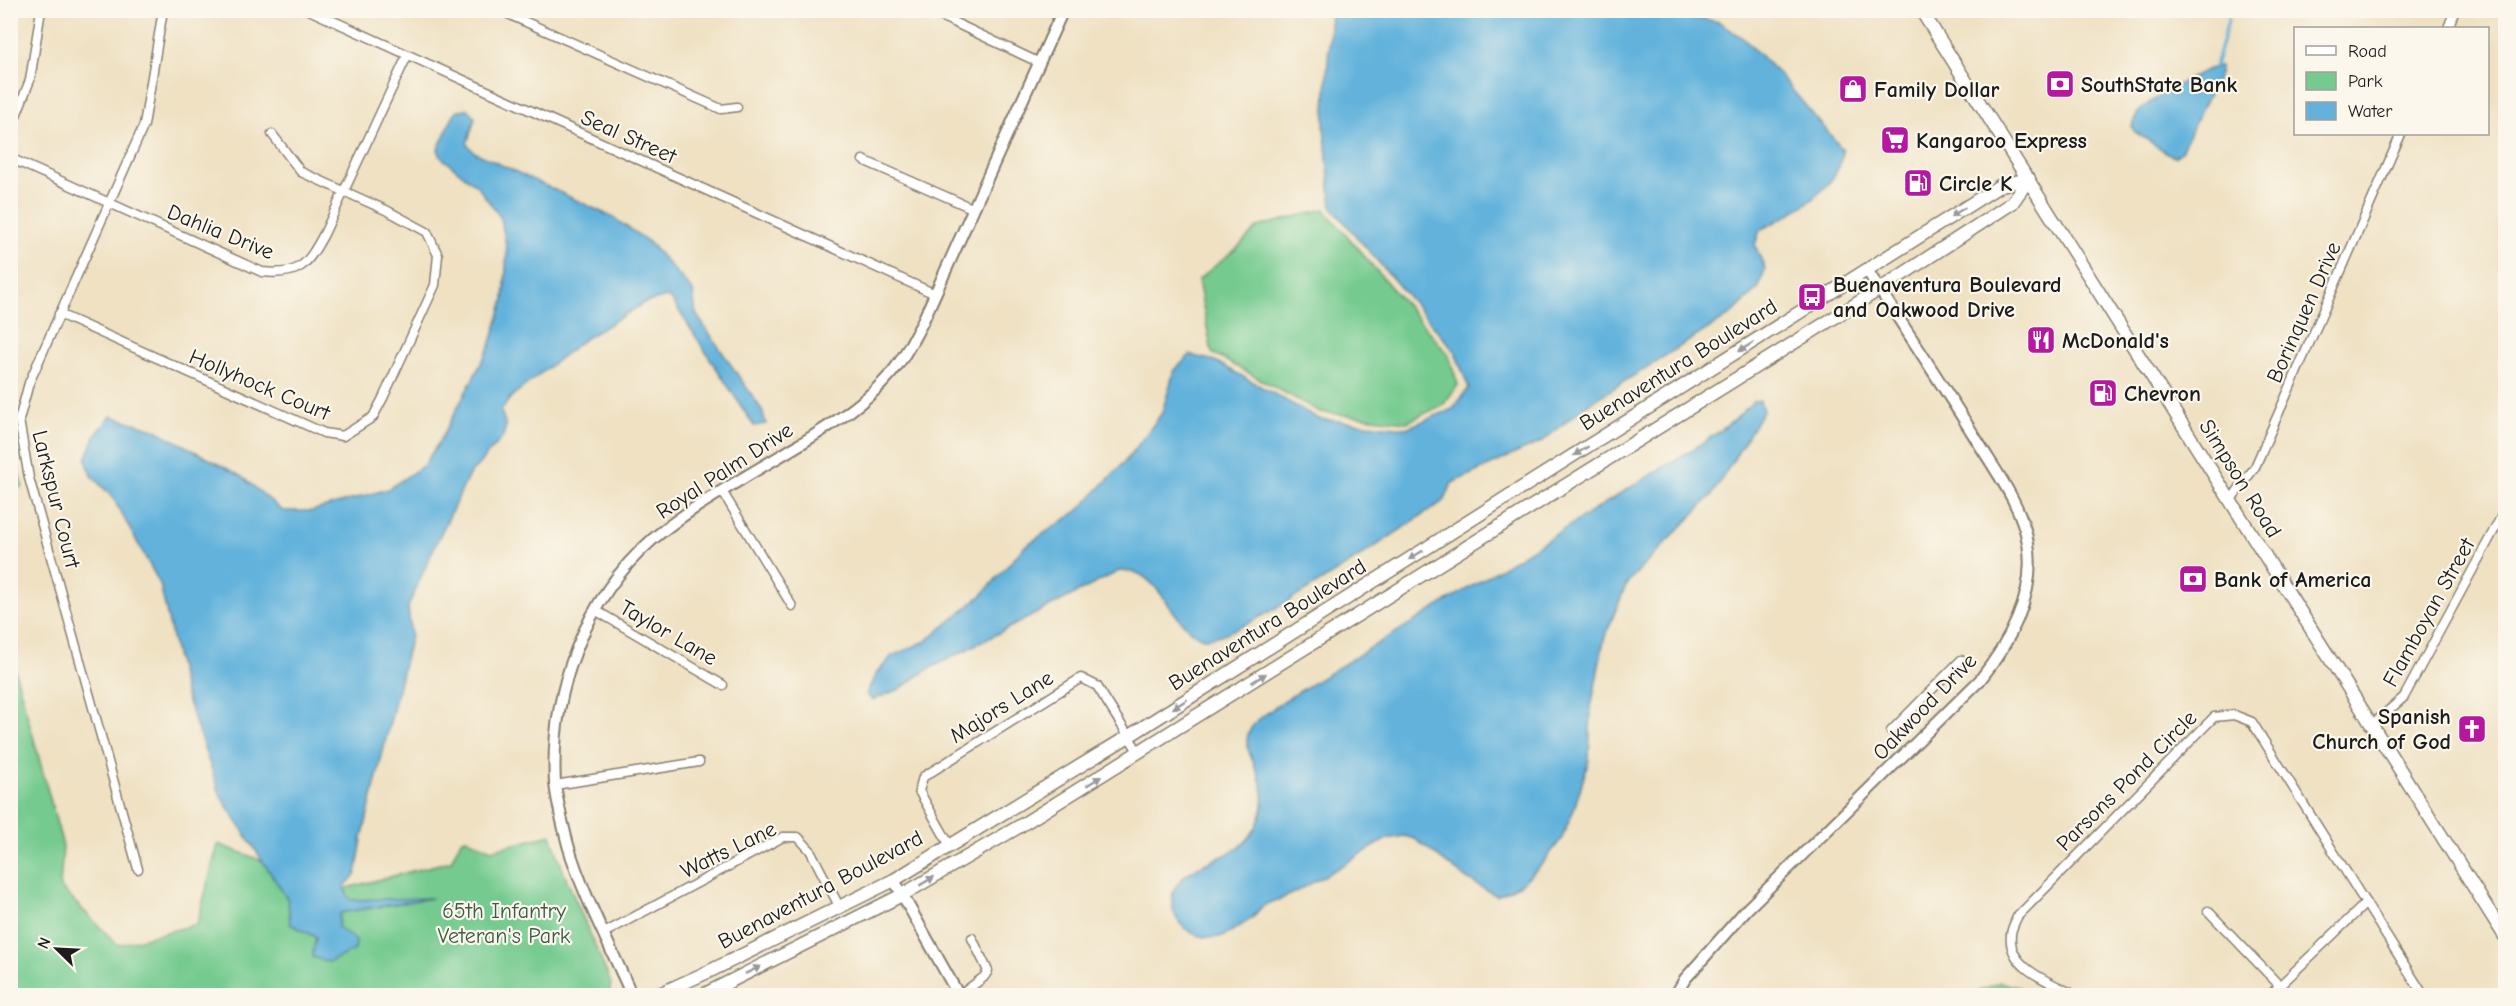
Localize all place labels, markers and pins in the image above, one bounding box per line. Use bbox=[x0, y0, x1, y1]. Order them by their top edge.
bank icon: SouthState Bank bbox=[2044, 68, 2076, 100]
place label: SouthState Bank bbox=[2081, 72, 2237, 98]
shop icon: Family Dollar bbox=[1837, 73, 1869, 105]
place label: Family Dollar bbox=[1874, 77, 2000, 103]
supermarket icon: Kangaroo Express bbox=[1879, 124, 1911, 156]
place label: Kangaroo Express bbox=[1916, 128, 2087, 154]
fuel station icon: Circle K bbox=[1902, 167, 1934, 199]
place label: Circle K bbox=[1939, 171, 2012, 197]
place label: Buenaventura Boulevard and Oakwood Drive bbox=[1833, 272, 2061, 323]
bus stop icon: Buenaventura Boulevard and Oakwood Drive bbox=[1796, 281, 1828, 313]
restaurant icon: McDonald's bbox=[2025, 324, 2057, 356]
place label: McDonald's bbox=[2062, 328, 2169, 354]
fuel station icon: Chevron bbox=[2087, 377, 2119, 409]
place label: Chevron bbox=[2124, 381, 2201, 407]
bank icon: Bank of America bbox=[2177, 563, 2209, 595]
place label: Bank of America bbox=[2214, 567, 2371, 593]
place label: Spanish Church of God bbox=[2312, 704, 2451, 755]
church icon: Spanish Church of God bbox=[2456, 713, 2488, 745]

